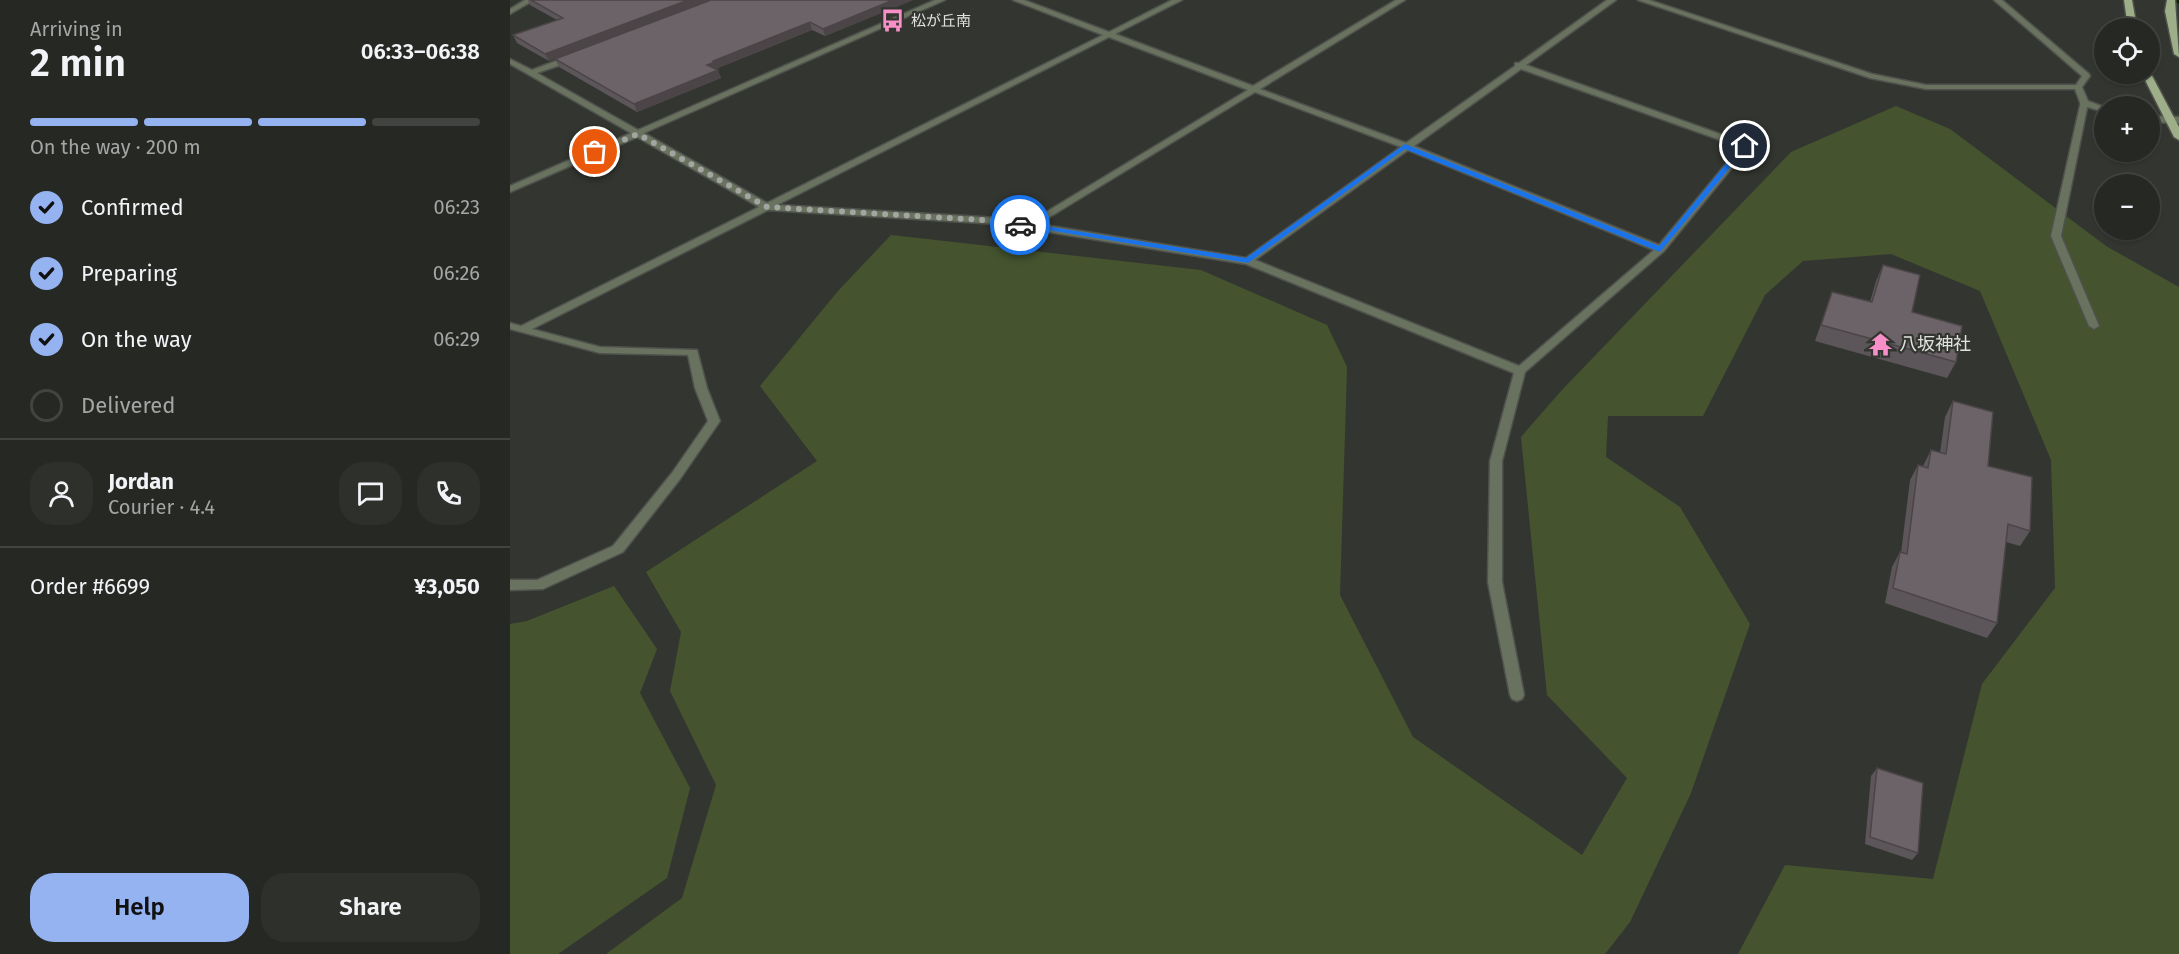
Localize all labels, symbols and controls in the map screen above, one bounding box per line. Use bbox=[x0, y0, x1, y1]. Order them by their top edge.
bus stop icon: 松が丘南 bbox=[880, 8, 906, 34]
place label: 松が丘南 bbox=[911, 12, 971, 30]
text: Arriving in bbox=[30, 17, 123, 41]
map controls bbox=[2094, 18, 2160, 240]
button: locate bbox=[2094, 18, 2160, 84]
text: 06:33–06:38 bbox=[361, 38, 480, 65]
text: 2 min bbox=[30, 40, 126, 86]
button: + bbox=[2094, 96, 2160, 162]
pin bbox=[1719, 120, 1770, 171]
pin bbox=[569, 126, 620, 177]
icon: home bbox=[1728, 129, 1761, 162]
text: On the way · 200 m bbox=[30, 135, 201, 159]
icon: bag bbox=[578, 135, 611, 168]
button: − bbox=[2094, 174, 2160, 240]
icon: check bbox=[30, 191, 63, 224]
text: Confirmed bbox=[81, 194, 184, 221]
text: 06:23 bbox=[434, 195, 480, 219]
courier bbox=[990, 195, 1050, 255]
icon: car bbox=[1004, 209, 1037, 242]
icon: check bbox=[30, 257, 63, 290]
text: Preparing bbox=[81, 260, 177, 287]
text: 06:26 bbox=[433, 261, 480, 285]
icon: check bbox=[30, 323, 63, 356]
text: On the way bbox=[81, 326, 192, 353]
text: 06:29 bbox=[433, 327, 480, 351]
temple icon: 八坂神社 bbox=[1868, 331, 1894, 357]
place label: 八坂神社 bbox=[1899, 333, 1971, 355]
text: Delivered bbox=[81, 392, 176, 419]
button: person bbox=[30, 462, 93, 525]
button: chat bbox=[339, 462, 402, 525]
button: phone bbox=[417, 462, 480, 525]
text: Jordan bbox=[108, 468, 174, 495]
text: Courier · 4.4 bbox=[108, 495, 215, 519]
text: Order #6699 bbox=[30, 573, 150, 600]
text: ¥3,050 bbox=[414, 573, 480, 600]
button: Help bbox=[30, 873, 249, 942]
button: Share bbox=[261, 873, 480, 942]

